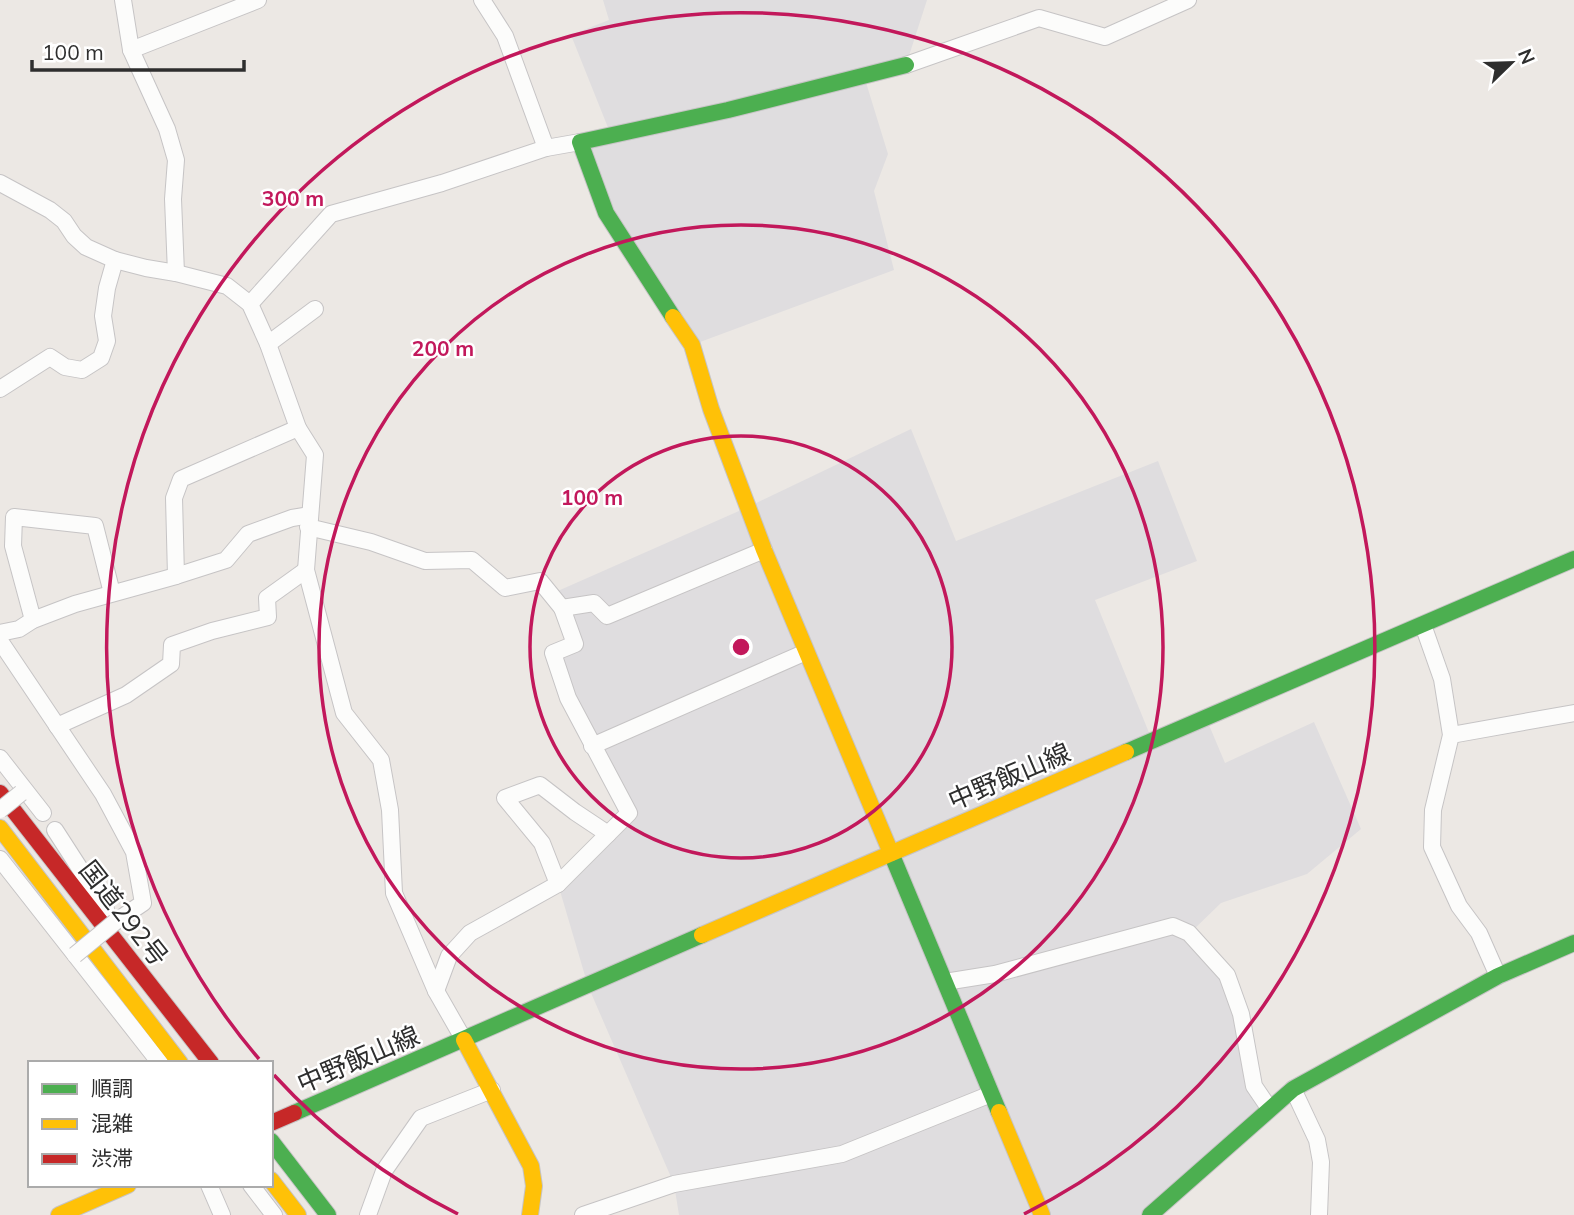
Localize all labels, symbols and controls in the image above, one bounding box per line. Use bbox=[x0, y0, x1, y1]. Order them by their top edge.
scale bar bbox=[32, 28, 243, 72]
north arrow bbox=[1476, 28, 1546, 98]
text: 100 m bbox=[42, 39, 104, 65]
text: N bbox=[1513, 45, 1540, 68]
text: 300 m bbox=[262, 185, 324, 211]
text: 200 m bbox=[412, 335, 474, 361]
text: 100 m bbox=[561, 484, 623, 510]
centre of rings bbox=[729, 635, 753, 659]
street label: 中野飯山線 bbox=[943, 735, 1075, 817]
street label: 国道292号 bbox=[73, 854, 175, 972]
street label: 中野飯山線 bbox=[292, 1018, 424, 1100]
legend bbox=[28, 1061, 273, 1187]
text: 順調 bbox=[91, 1075, 133, 1101]
text: 混雑 bbox=[91, 1110, 133, 1136]
text: 渋滞 bbox=[91, 1145, 133, 1171]

